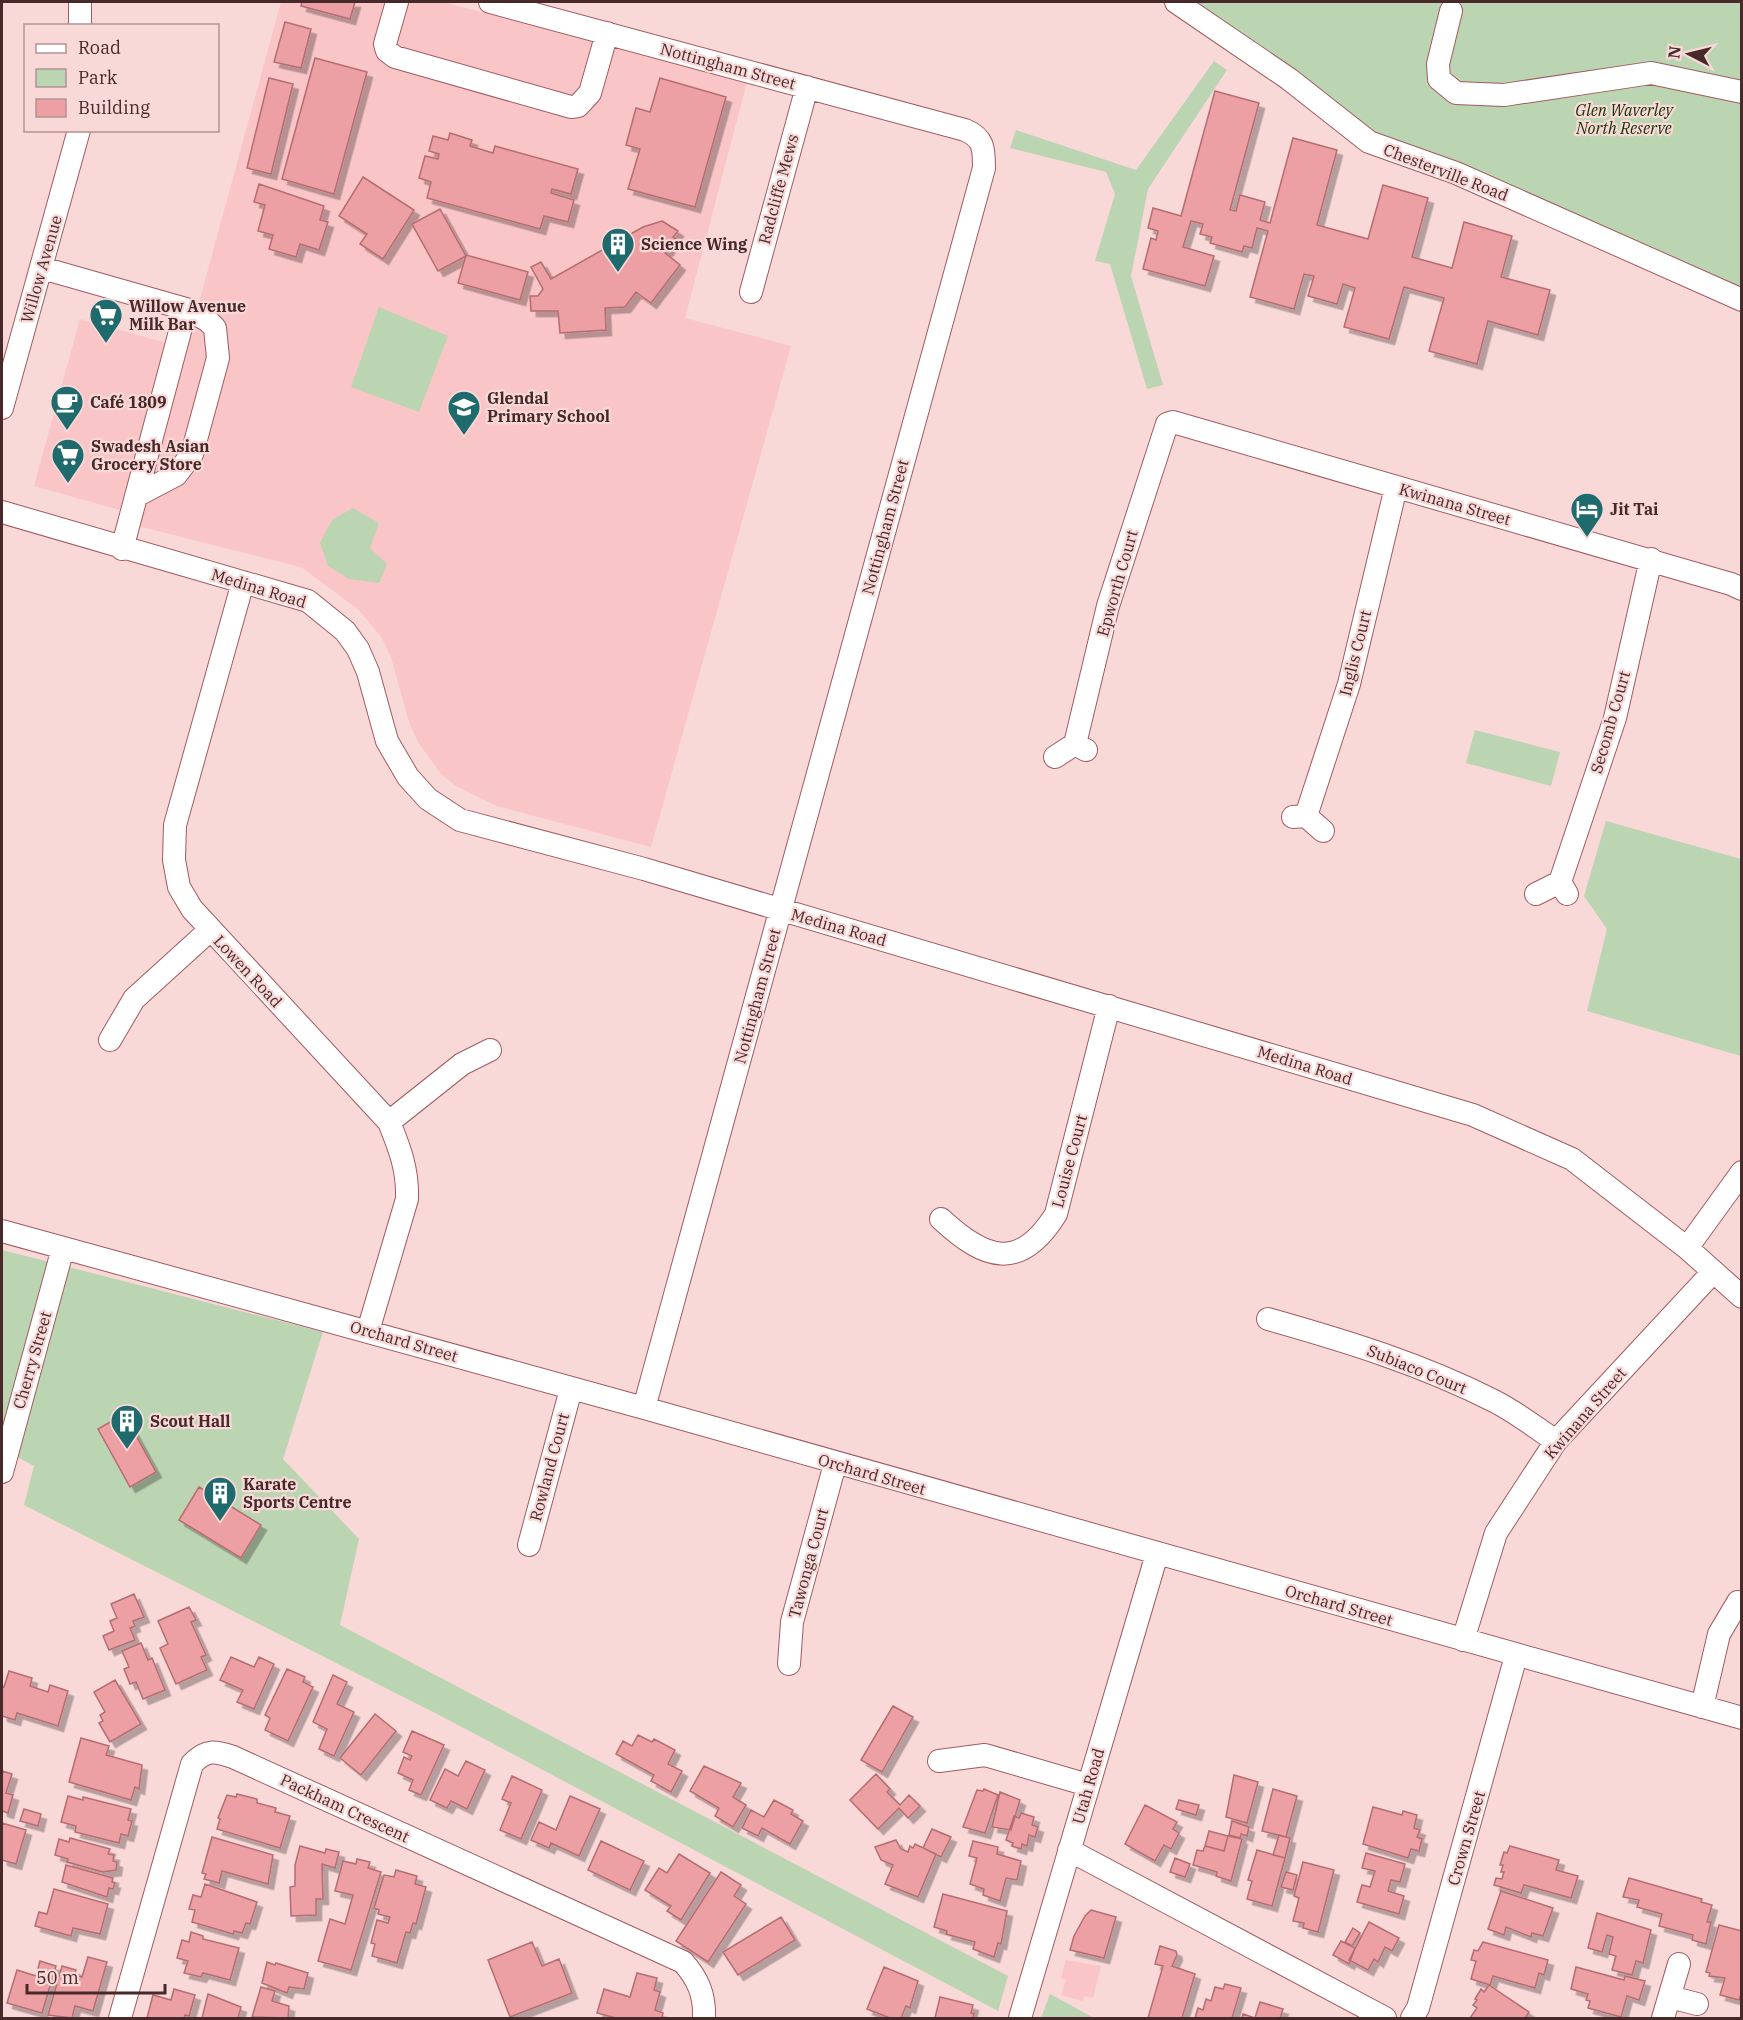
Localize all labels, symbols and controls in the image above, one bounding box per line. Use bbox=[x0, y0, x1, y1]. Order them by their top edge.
legend bbox=[24, 24, 219, 132]
north arrow bbox=[1659, 24, 1719, 84]
text: Road bbox=[78, 36, 121, 59]
street label: Nottingham Street bbox=[658, 38, 798, 94]
text: N bbox=[1663, 45, 1685, 60]
text: Park bbox=[78, 66, 118, 89]
text: Building bbox=[78, 96, 150, 119]
park label: Glen Waverley North Reserve bbox=[1575, 100, 1674, 138]
street label: Radcliffe Mews bbox=[754, 132, 802, 246]
street label: Chesterville Road bbox=[1381, 139, 1511, 205]
street label: Willow Avenue bbox=[16, 213, 66, 325]
building icon: Science Wing bbox=[600, 226, 636, 273]
place label: Science Wing bbox=[641, 234, 748, 254]
place label: Willow Avenue Milk Bar bbox=[129, 296, 246, 334]
supermarket icon: Willow Avenue Milk Bar bbox=[88, 297, 124, 344]
cafe icon: Café 1809 bbox=[49, 384, 85, 431]
place label: Glendal Primary School bbox=[487, 388, 610, 426]
school or university icon: Glendal Primary School bbox=[446, 389, 482, 436]
place label: Café 1809 bbox=[90, 392, 167, 412]
place label: Swadesh Asian Grocery Store bbox=[91, 436, 210, 474]
supermarket icon: Swadesh Asian Grocery Store bbox=[50, 437, 86, 484]
street label: Nottingham Street bbox=[857, 457, 913, 597]
street label: Kwinana Street bbox=[1397, 479, 1513, 530]
hotel icon: Jit Tai bbox=[1569, 491, 1605, 538]
place label: Jit Tai bbox=[1610, 499, 1658, 519]
street label: Epworth Court bbox=[1092, 527, 1142, 639]
street label: Medina Road bbox=[209, 564, 309, 612]
street label: Inglis Court bbox=[1335, 608, 1375, 698]
street label: Secomb Court bbox=[1586, 668, 1634, 776]
street label: Medina Road bbox=[789, 904, 889, 950]
street label: Nottingham Street bbox=[729, 926, 785, 1066]
street label: Lowen Road bbox=[210, 931, 287, 1011]
street label: Medina Road bbox=[1255, 1041, 1355, 1089]
street label: Louise Court bbox=[1047, 1112, 1091, 1210]
street label: Cherry Street bbox=[8, 1308, 56, 1411]
street label: Orchard Street bbox=[348, 1316, 460, 1366]
street label: Subiaco Court bbox=[1364, 1340, 1470, 1398]
street label: Kwinana Street bbox=[1540, 1363, 1631, 1463]
building icon: Scout Hall bbox=[109, 1403, 145, 1450]
street label: Rowland Court bbox=[525, 1410, 573, 1523]
place label: Scout Hall bbox=[150, 1411, 230, 1431]
street label: Orchard Street bbox=[816, 1449, 928, 1499]
place label: Karate Sports Centre bbox=[243, 1474, 351, 1512]
building icon: Karate Sports Centre bbox=[202, 1475, 238, 1522]
street label: Tawonga Court bbox=[784, 1505, 832, 1620]
street label: Orchard Street bbox=[1283, 1580, 1395, 1630]
street label: Utah Road bbox=[1068, 1746, 1108, 1826]
street label: Packham Crescent bbox=[277, 1769, 413, 1847]
street label: Crown Street bbox=[1443, 1788, 1489, 1888]
scale bar bbox=[27, 1957, 165, 1995]
text: 50 m bbox=[36, 1966, 79, 1989]

